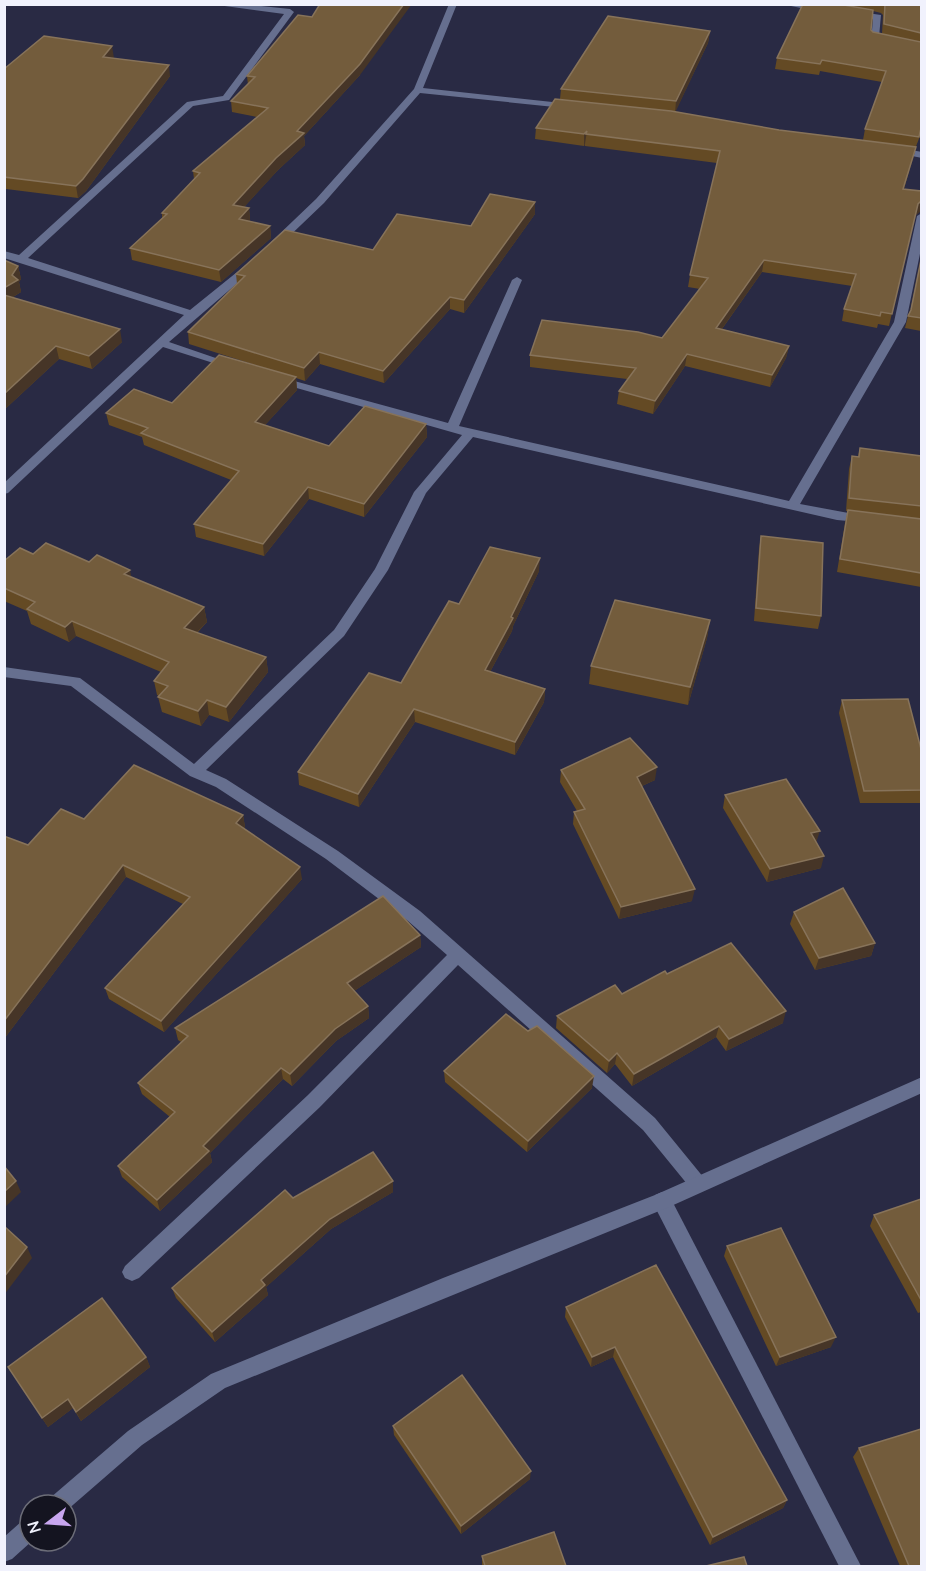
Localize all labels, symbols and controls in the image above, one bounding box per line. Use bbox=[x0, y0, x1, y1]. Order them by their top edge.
north arrow bbox=[18, 1493, 78, 1553]
text: N bbox=[22, 1518, 47, 1536]

